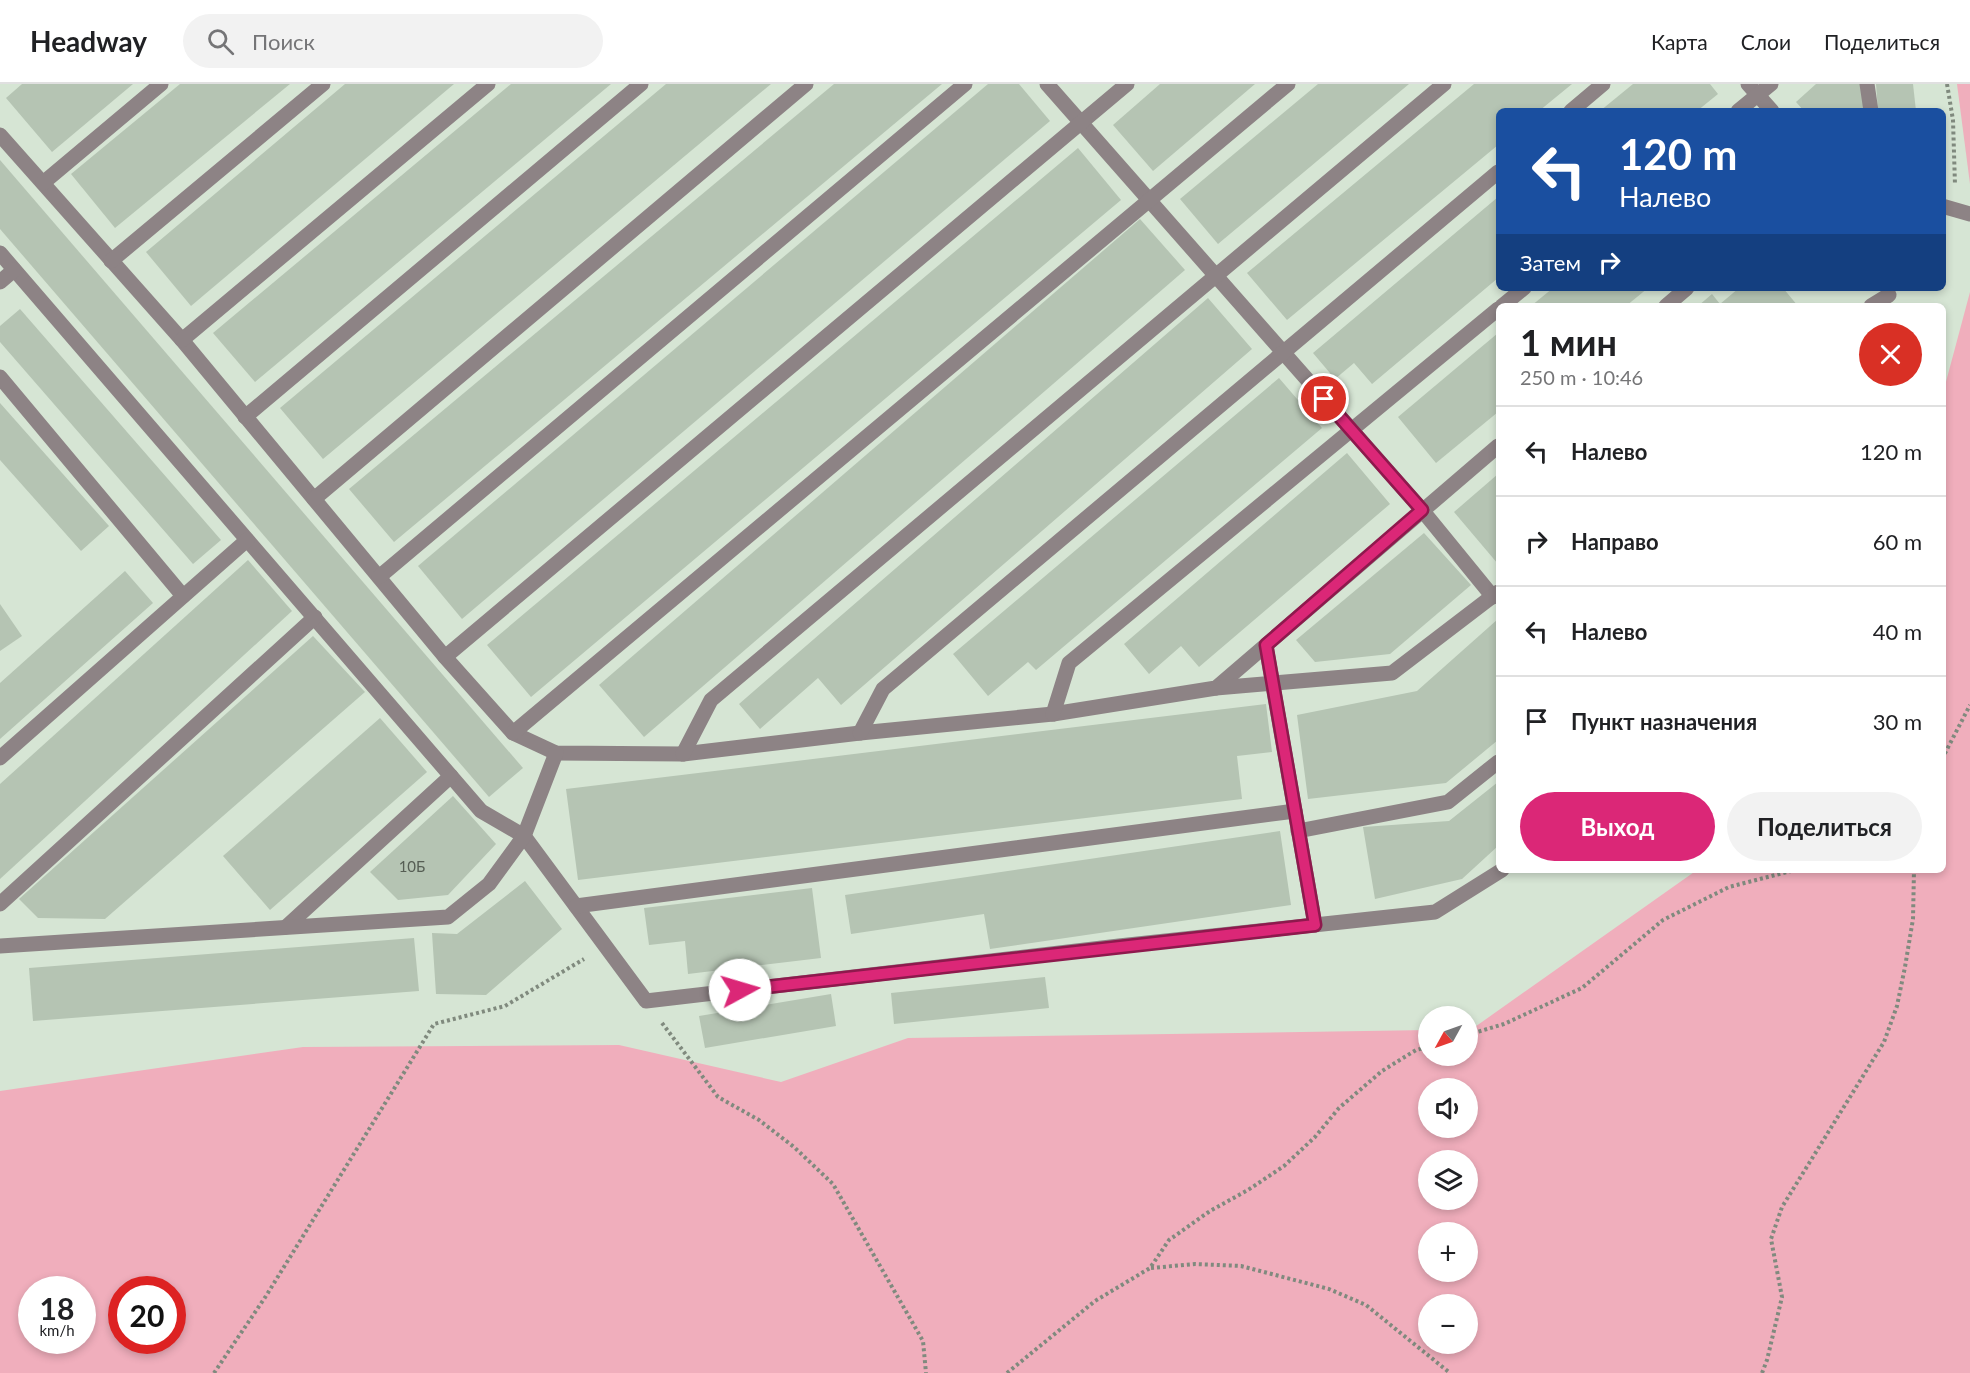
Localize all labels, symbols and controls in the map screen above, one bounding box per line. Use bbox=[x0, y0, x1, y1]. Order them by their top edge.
search box bbox=[183, 14, 603, 68]
text: Headway bbox=[30, 24, 147, 58]
icon: search bbox=[204, 25, 237, 58]
text: Поиск bbox=[252, 28, 315, 55]
text: Карта bbox=[1651, 29, 1708, 54]
text: Слои bbox=[1741, 29, 1791, 54]
text: Поделиться bbox=[1824, 29, 1940, 54]
text: 120 m bbox=[1619, 129, 1737, 179]
icon: left bbox=[1520, 132, 1598, 210]
text: Налево bbox=[1619, 180, 1711, 213]
icon: right bbox=[1593, 246, 1626, 279]
text: Затем bbox=[1520, 249, 1581, 276]
text: 1 мин bbox=[1520, 320, 1617, 364]
button: close bbox=[1859, 323, 1922, 386]
text: 250 m · 10:46 bbox=[1520, 365, 1643, 389]
pin bbox=[1298, 373, 1349, 424]
icon: arrive bbox=[1307, 382, 1340, 415]
icon: left bbox=[1520, 435, 1553, 468]
text: Налево bbox=[1571, 438, 1647, 465]
text: 120 m bbox=[1860, 438, 1922, 465]
icon: right bbox=[1520, 525, 1553, 558]
text: Направо bbox=[1571, 528, 1659, 555]
text: 60 m bbox=[1873, 528, 1922, 555]
icon: left bbox=[1520, 615, 1553, 648]
text: Налево bbox=[1571, 618, 1647, 645]
text: 40 m bbox=[1873, 618, 1922, 645]
icon: arrive bbox=[1520, 705, 1553, 738]
text: Пункт назначения bbox=[1571, 708, 1757, 735]
text: 30 m bbox=[1873, 708, 1922, 735]
button: Выход bbox=[1520, 792, 1715, 861]
button: Поделиться bbox=[1727, 792, 1922, 861]
house number: 10Б bbox=[399, 857, 425, 875]
position arrow bbox=[708, 958, 772, 1022]
north arrow bbox=[1418, 1006, 1478, 1066]
map controls bbox=[1418, 1006, 1478, 1354]
button: sound bbox=[1418, 1078, 1478, 1138]
button: layers bbox=[1418, 1150, 1478, 1210]
button: + bbox=[1418, 1222, 1478, 1282]
speed limit sign: 20 bbox=[108, 1276, 186, 1354]
text: 18 bbox=[40, 1290, 74, 1326]
button: − bbox=[1418, 1294, 1478, 1354]
text: km/h bbox=[39, 1321, 75, 1339]

